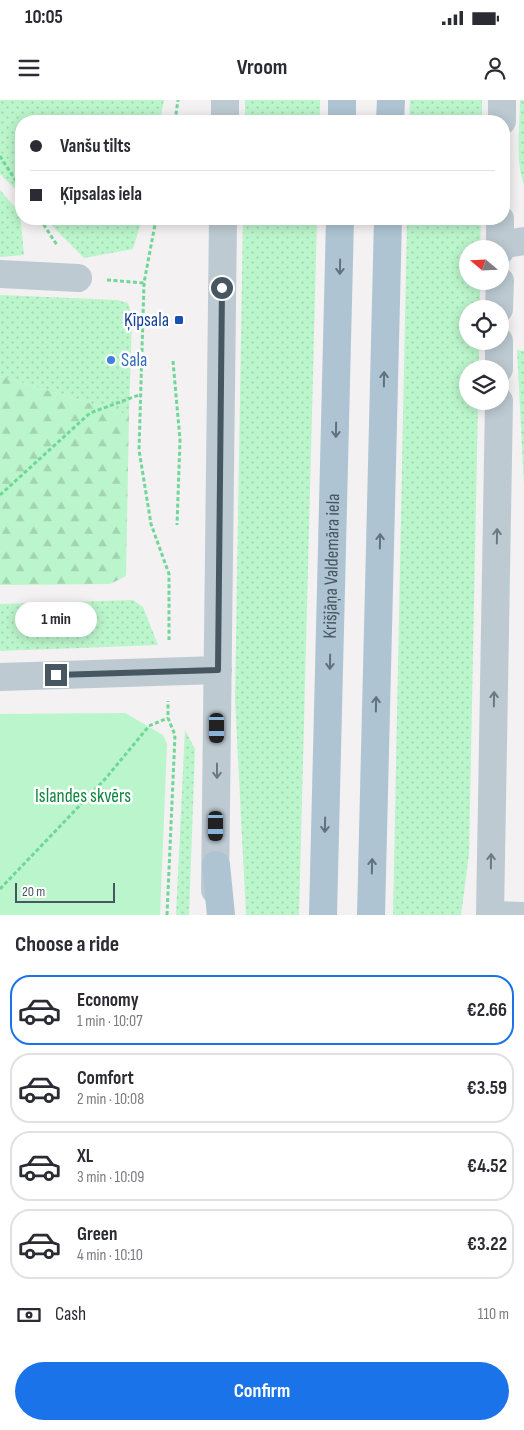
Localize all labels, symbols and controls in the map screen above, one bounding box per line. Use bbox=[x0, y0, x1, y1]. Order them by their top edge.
text: 10:05 bbox=[25, 6, 63, 29]
icon: menu bbox=[15, 54, 43, 82]
text: Vroom bbox=[237, 54, 287, 81]
icon: person bbox=[481, 54, 509, 82]
text: Vanšu tilts bbox=[60, 135, 131, 158]
text: Ķīpsalas iela bbox=[60, 183, 142, 206]
north arrow bbox=[459, 240, 509, 290]
map controls bbox=[459, 240, 509, 410]
one-way arrow bbox=[335, 259, 344, 275]
route start bbox=[211, 277, 233, 299]
button: locate bbox=[459, 300, 509, 350]
place label: Ķīpsala bbox=[124, 309, 169, 332]
marker: Ķīpsala bbox=[173, 314, 185, 326]
place label: Sala bbox=[121, 349, 147, 372]
marker: Sala bbox=[105, 354, 117, 366]
button: layers bbox=[459, 360, 509, 410]
one-way arrow bbox=[379, 371, 388, 387]
one-way arrow bbox=[331, 422, 340, 438]
street label: Krišjāņa Valdemāra iela bbox=[318, 493, 345, 639]
one-way arrow bbox=[492, 528, 502, 544]
one-way arrow bbox=[375, 534, 385, 550]
callout: 1 min bbox=[15, 602, 97, 638]
text: 1 min bbox=[41, 610, 71, 629]
one-way arrow bbox=[325, 654, 334, 670]
route end bbox=[45, 664, 67, 686]
one-way arrow bbox=[490, 691, 499, 707]
one-way arrow bbox=[371, 696, 381, 712]
car bbox=[209, 713, 224, 743]
one-way arrow bbox=[212, 762, 222, 779]
park label: Islandes skvērs bbox=[35, 785, 131, 808]
car bbox=[208, 811, 223, 841]
one-way arrow bbox=[321, 817, 330, 833]
one-way arrow bbox=[486, 853, 496, 870]
one-way arrow bbox=[368, 859, 377, 875]
scale bar bbox=[15, 880, 115, 903]
text: 20 m bbox=[22, 883, 45, 900]
text: Choose a ride bbox=[15, 931, 119, 958]
icon: car bbox=[17, 988, 62, 1033]
text: Economy bbox=[77, 989, 139, 1012]
text: €2.66 bbox=[467, 999, 507, 1022]
text: 1 min · 10:07 bbox=[77, 1012, 143, 1031]
icon: car bbox=[17, 1066, 62, 1111]
text: Comfort bbox=[77, 1067, 134, 1090]
text: €3.59 bbox=[467, 1077, 507, 1100]
text: 2 min · 10:08 bbox=[77, 1090, 144, 1109]
icon: car bbox=[17, 1144, 62, 1189]
text: XL bbox=[77, 1145, 93, 1168]
text: €4.52 bbox=[467, 1155, 507, 1178]
text: 3 min · 10:09 bbox=[77, 1168, 144, 1187]
icon: car bbox=[17, 1222, 62, 1267]
text: Green bbox=[77, 1223, 117, 1246]
text: €3.22 bbox=[467, 1233, 507, 1256]
text: 4 min · 10:10 bbox=[77, 1246, 143, 1265]
icon: cash bbox=[15, 1301, 43, 1329]
text: Cash bbox=[55, 1303, 86, 1326]
text: 110 m bbox=[478, 1305, 509, 1324]
button: Confirm bbox=[15, 1362, 509, 1420]

